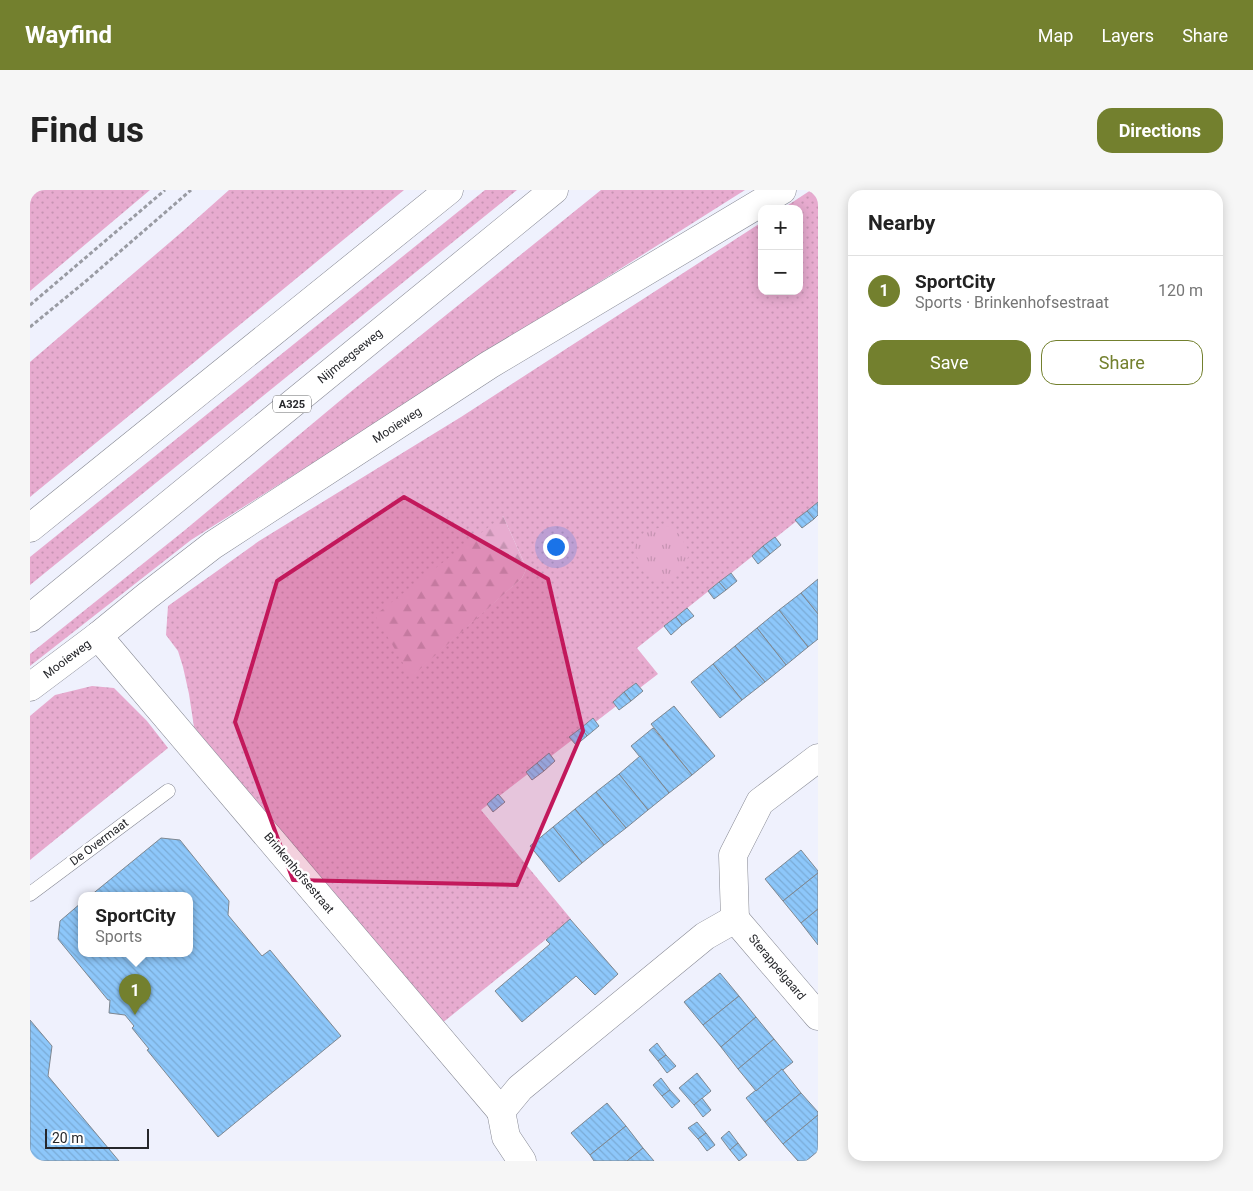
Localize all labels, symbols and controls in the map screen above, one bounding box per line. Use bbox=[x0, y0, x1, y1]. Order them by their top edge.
text: Wayfind bbox=[25, 21, 112, 49]
text: Map bbox=[1038, 25, 1073, 46]
text: Layers bbox=[1101, 25, 1154, 46]
text: Share bbox=[1182, 25, 1228, 46]
button: Directions bbox=[1097, 108, 1223, 153]
text: Find us bbox=[30, 110, 144, 151]
map controls bbox=[758, 205, 803, 295]
button: + bbox=[758, 205, 803, 250]
text: Nearby bbox=[868, 211, 935, 235]
button: − bbox=[758, 250, 803, 295]
text: SportCity bbox=[915, 270, 995, 293]
text: 1 bbox=[879, 281, 889, 300]
text: 120 m bbox=[1158, 281, 1203, 300]
text: Sports · Brinkenhofsestraat bbox=[915, 293, 1109, 312]
street label: Nijmeegseweg bbox=[315, 326, 385, 386]
button: Save bbox=[868, 340, 1031, 385]
button: Share bbox=[1041, 340, 1203, 385]
road number: A325 bbox=[273, 395, 311, 412]
street label: Mooieweg bbox=[370, 404, 424, 446]
your location bbox=[543, 534, 569, 560]
street label: Mooieweg bbox=[41, 637, 93, 681]
street label: De Overmaat bbox=[67, 816, 131, 868]
street label: Brinkenhofsestraat bbox=[261, 830, 337, 916]
popup bbox=[78, 892, 193, 957]
text: SportCity bbox=[95, 904, 176, 927]
text: Sports bbox=[95, 927, 142, 946]
street label: Sterappelgaard bbox=[746, 931, 808, 1003]
pin: 1 bbox=[119, 974, 151, 1015]
scale bar bbox=[45, 1126, 149, 1149]
text: 20 m bbox=[52, 1130, 84, 1146]

